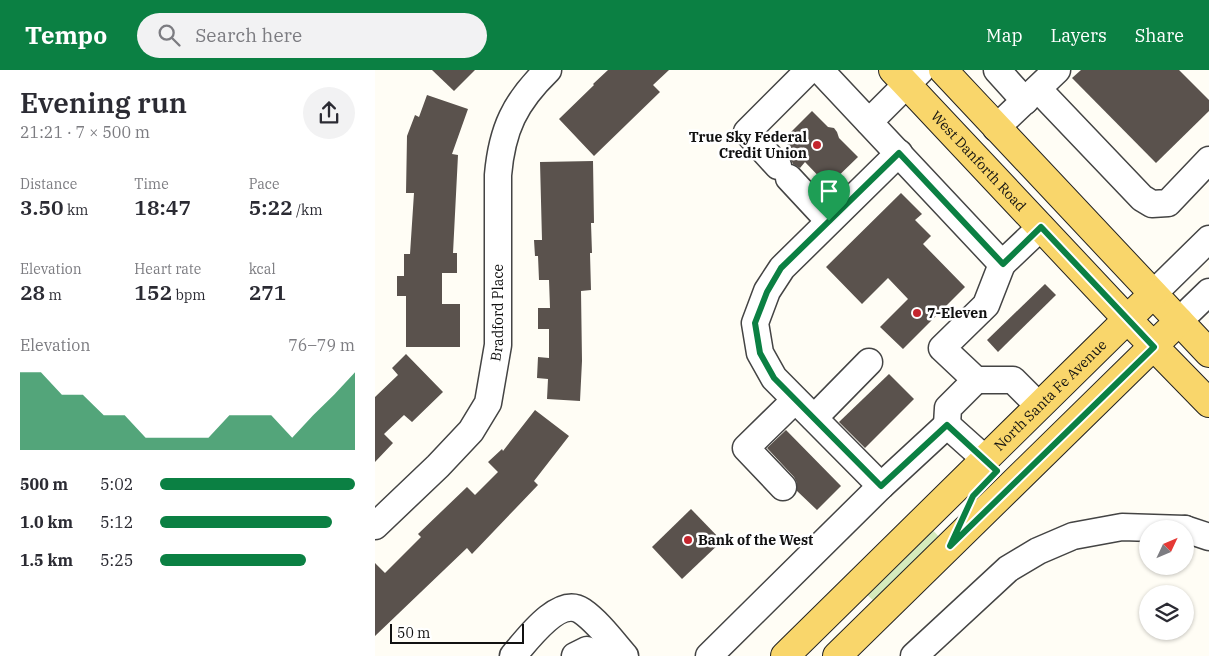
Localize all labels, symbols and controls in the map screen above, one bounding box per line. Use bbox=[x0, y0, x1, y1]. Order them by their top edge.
search box bbox=[137, 13, 487, 58]
text: Tempo bbox=[25, 19, 107, 51]
icon: search bbox=[155, 21, 183, 49]
text: Search here bbox=[195, 23, 302, 47]
text: Map bbox=[986, 24, 1023, 47]
text: Layers bbox=[1051, 24, 1107, 47]
text: Share bbox=[1135, 24, 1184, 47]
text: Evening run bbox=[20, 84, 187, 121]
button: share bbox=[303, 87, 355, 139]
street label: West Danforth Road bbox=[927, 107, 1030, 215]
text: 21:21 · 7 × 500 m bbox=[20, 122, 150, 142]
place label: True Sky Federal Credit Union bbox=[689, 128, 807, 162]
marker: True Sky Federal Credit Union bbox=[811, 139, 823, 151]
pin bbox=[808, 170, 850, 221]
text: Distance bbox=[20, 175, 77, 193]
text: Time bbox=[134, 175, 169, 193]
text: Pace bbox=[249, 175, 279, 193]
icon: arrive bbox=[815, 177, 843, 205]
text: 3.50 bbox=[20, 193, 64, 221]
text: 18:47 bbox=[134, 193, 191, 221]
text: 5:22 bbox=[249, 193, 293, 221]
text: km bbox=[64, 201, 88, 219]
text: /km bbox=[293, 201, 323, 219]
text: Elevation bbox=[20, 260, 82, 278]
text: Heart rate bbox=[134, 260, 201, 278]
text: kcal bbox=[249, 260, 276, 278]
street label: Bradford Place bbox=[486, 264, 507, 363]
text: 28 bbox=[20, 278, 45, 306]
text: 152 bbox=[134, 278, 172, 306]
text: 271 bbox=[249, 278, 286, 306]
text: m bbox=[45, 286, 62, 304]
text: bpm bbox=[172, 286, 206, 304]
place label: 7-Eleven bbox=[927, 304, 987, 322]
marker: 7-Eleven bbox=[911, 307, 923, 319]
text: Elevation bbox=[20, 335, 90, 355]
text: 76–79 m bbox=[288, 335, 355, 355]
street label: North Santa Fe Avenue bbox=[990, 336, 1110, 454]
text: 500 m bbox=[20, 474, 68, 494]
text: 5:02 bbox=[100, 474, 133, 494]
text: 1.0 km bbox=[20, 512, 73, 532]
text: 5:12 bbox=[100, 512, 133, 532]
north arrow bbox=[1139, 520, 1194, 575]
map controls bbox=[1139, 520, 1194, 640]
place label: Bank of the West bbox=[698, 531, 813, 549]
marker: Bank of the West bbox=[682, 534, 694, 546]
text: 1.5 km bbox=[20, 550, 73, 570]
text: 5:25 bbox=[100, 550, 133, 570]
button: layers bbox=[1139, 585, 1194, 640]
scale bar bbox=[390, 621, 524, 644]
text: 50 m bbox=[397, 624, 430, 642]

